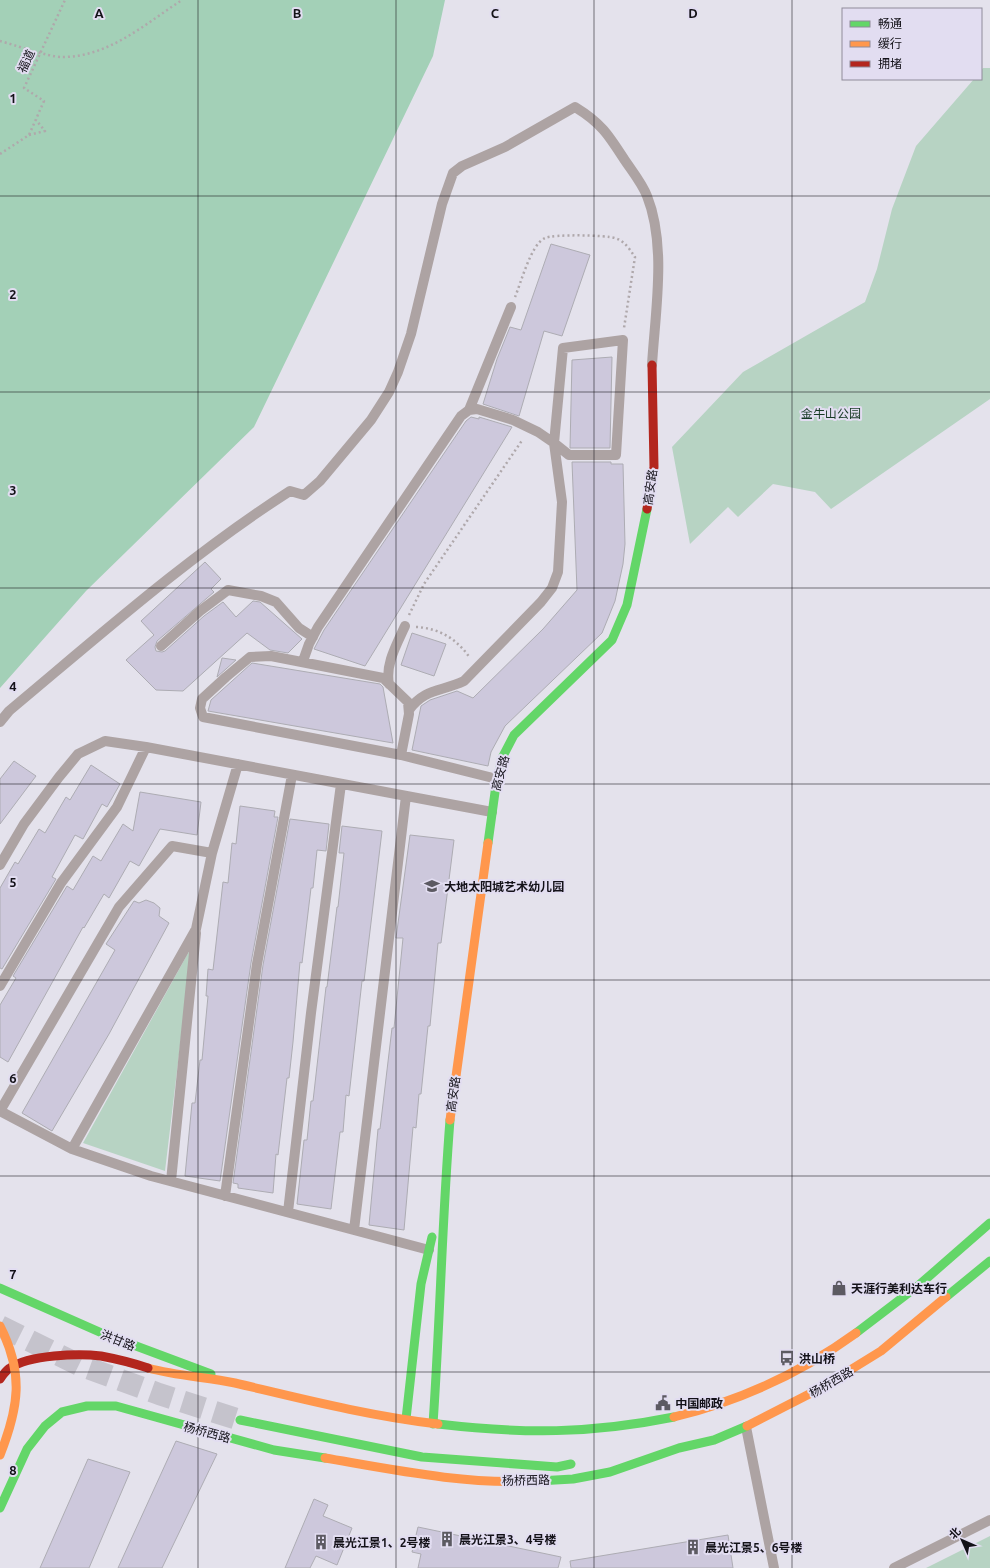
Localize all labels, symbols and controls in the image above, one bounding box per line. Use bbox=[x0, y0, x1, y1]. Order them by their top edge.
text: A bbox=[94, 6, 104, 20]
text: B bbox=[293, 6, 302, 20]
text: C bbox=[491, 6, 500, 20]
text: D bbox=[688, 6, 698, 20]
legend bbox=[842, 8, 982, 80]
text: 畅通 bbox=[878, 17, 902, 30]
text: 缓行 bbox=[878, 37, 902, 50]
street label: 福道 bbox=[15, 47, 37, 75]
text: 拥堵 bbox=[878, 57, 902, 70]
text: 1 bbox=[9, 91, 17, 105]
text: 2 bbox=[9, 287, 17, 301]
park label: 金牛山公园 bbox=[801, 407, 861, 420]
street label: 高安路 bbox=[641, 468, 659, 506]
text: 3 bbox=[9, 483, 17, 497]
text: 4 bbox=[9, 679, 17, 693]
street label: 高安路 bbox=[489, 754, 511, 792]
text: 5 bbox=[9, 875, 17, 889]
school or university icon: 大地太阳城艺术幼儿园 bbox=[423, 877, 441, 895]
place label: 大地太阳城艺术幼儿园 bbox=[444, 880, 564, 893]
text: 6 bbox=[9, 1071, 17, 1085]
street label: 高安路 bbox=[444, 1075, 462, 1113]
text: 7 bbox=[9, 1267, 17, 1281]
shop icon: 天涯行美利达车行 bbox=[830, 1279, 848, 1297]
place label: 天涯行美利达车行 bbox=[851, 1282, 947, 1295]
street label: 洪甘路 bbox=[99, 1327, 137, 1353]
bus stop icon: 洪山桥 bbox=[778, 1349, 796, 1367]
place label: 洪山桥 bbox=[799, 1352, 835, 1365]
street label: 杨桥西路 bbox=[807, 1364, 855, 1400]
public building icon: 中国邮政 bbox=[654, 1394, 672, 1412]
place label: 中国邮政 bbox=[675, 1397, 723, 1410]
street label: 杨桥西路 bbox=[182, 1420, 232, 1444]
text: 8 bbox=[9, 1463, 17, 1477]
street label: 杨桥西路 bbox=[502, 1473, 550, 1487]
north arrow bbox=[942, 1520, 982, 1560]
text: 北 bbox=[947, 1525, 963, 1541]
building icon: 晨光江景3、4号楼 bbox=[438, 1530, 456, 1548]
building icon: 晨光江景1、2号楼 bbox=[312, 1533, 330, 1551]
place label: 晨光江景3、4号楼 bbox=[459, 1533, 557, 1546]
place label: 晨光江景1、2号楼 bbox=[333, 1536, 431, 1549]
building icon: 晨光江景5、6号楼 bbox=[684, 1538, 702, 1556]
place label: 晨光江景5、6号楼 bbox=[705, 1541, 803, 1554]

